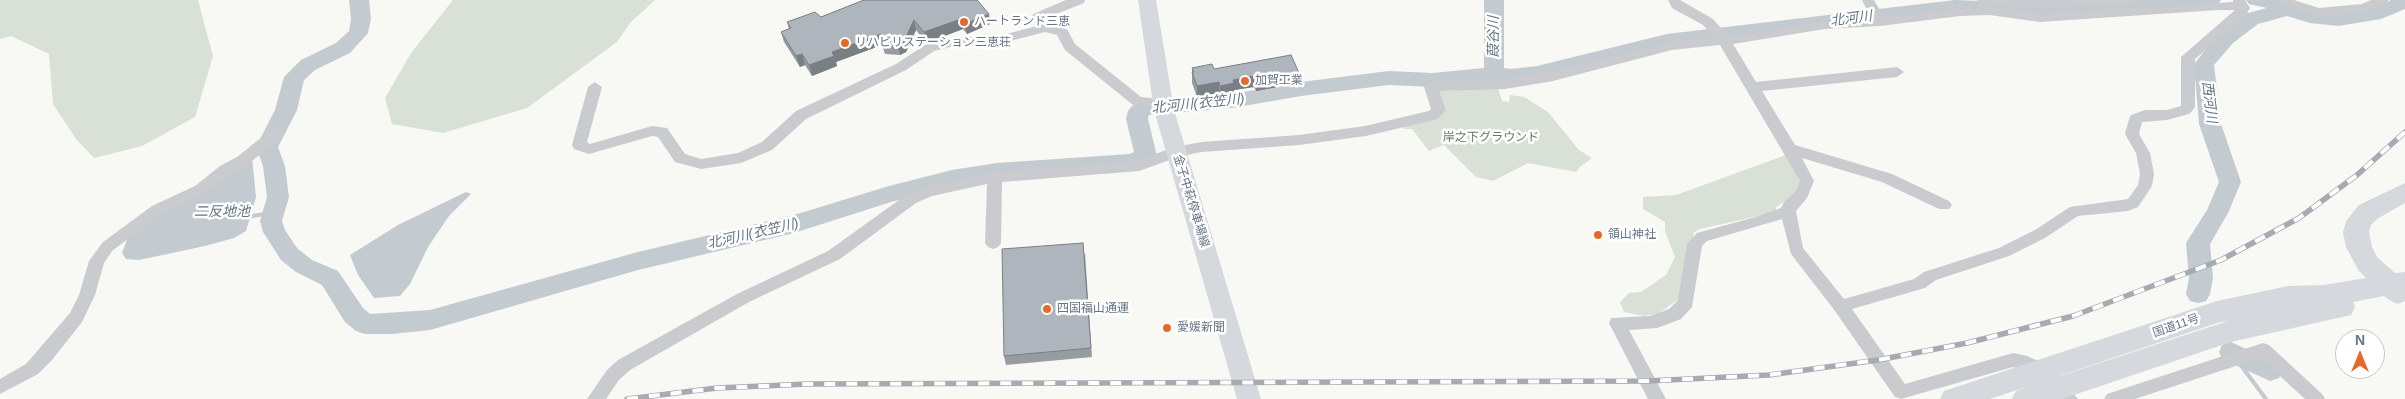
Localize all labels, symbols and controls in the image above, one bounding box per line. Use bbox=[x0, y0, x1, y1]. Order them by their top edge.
water label: 北河川 bbox=[1829, 8, 1873, 30]
place label: ハートランド三恵 bbox=[974, 15, 1070, 29]
marker: ハートランド三恵 bbox=[958, 16, 970, 28]
water label: 葭谷川 bbox=[1486, 16, 1502, 58]
place label: リハビリステーション三恵荘 bbox=[855, 36, 1011, 50]
marker: リハビリステーション三恵荘 bbox=[839, 37, 851, 49]
place label: 加賀工業 bbox=[1255, 74, 1303, 88]
marker: 加賀工業 bbox=[1239, 75, 1251, 87]
water label: 西河川 bbox=[2198, 80, 2220, 124]
water label: 北河川(衣笠川) bbox=[1151, 91, 1245, 117]
park label: 岸之下グラウンド bbox=[1443, 131, 1539, 145]
street label: 金子中萩停車場線 bbox=[1170, 153, 1212, 249]
water label: 二反地池 bbox=[194, 204, 250, 220]
water label: 北河川(衣笠川) bbox=[706, 215, 800, 253]
place label: 領山神社 bbox=[1608, 228, 1656, 242]
marker: 領山神社 bbox=[1592, 229, 1604, 241]
place label: 四国福山通運 bbox=[1057, 302, 1129, 316]
marker: 四国福山通運 bbox=[1041, 303, 1053, 315]
street label: 国道11号 bbox=[2151, 311, 2201, 341]
place label: 愛媛新聞 bbox=[1177, 321, 1225, 335]
marker: 愛媛新聞 bbox=[1161, 322, 1173, 334]
north arrow bbox=[2335, 329, 2385, 379]
text: N bbox=[2355, 332, 2365, 348]

